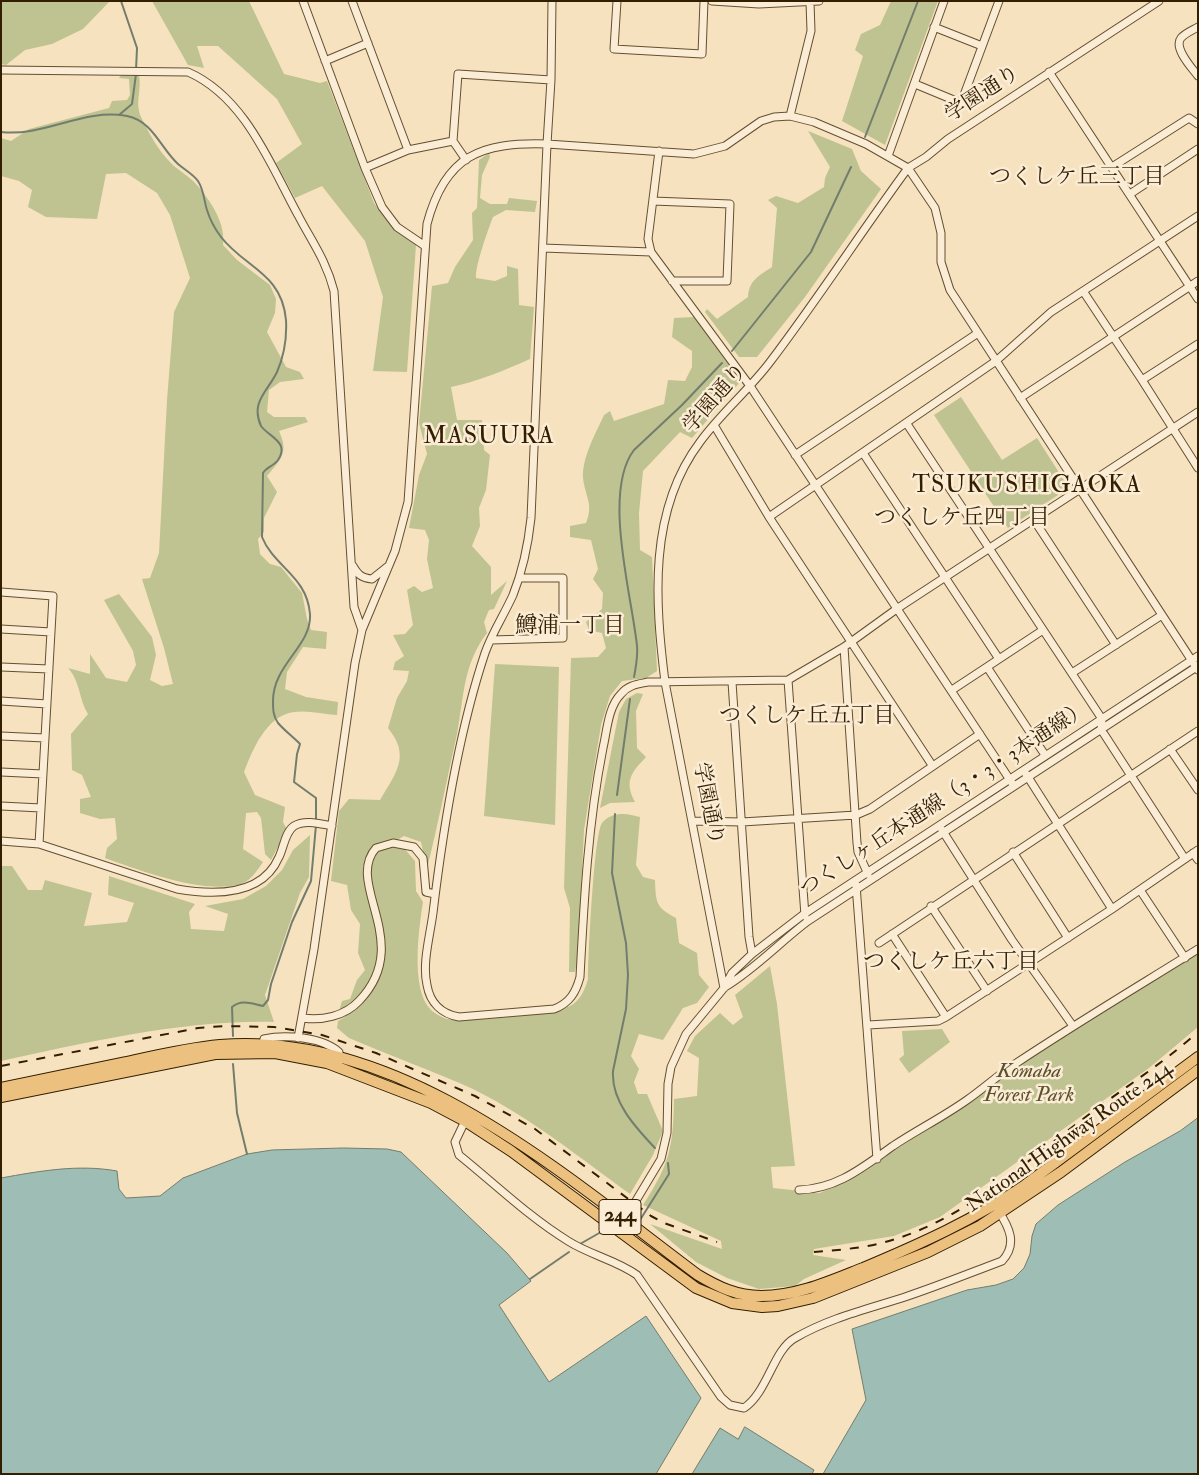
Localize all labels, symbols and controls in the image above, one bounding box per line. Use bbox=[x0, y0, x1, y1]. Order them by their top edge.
street label: 学園通り bbox=[941, 62, 1025, 128]
district label: つくしケ丘三丁目 bbox=[989, 165, 1165, 191]
street label: 学園通り bbox=[679, 359, 753, 439]
district label: MASUURA bbox=[422, 424, 556, 452]
district label: TSUKUSHIGAOKA bbox=[911, 473, 1143, 501]
district label: つくしケ丘四丁目 bbox=[874, 506, 1050, 532]
district label: 鱒浦一丁目 bbox=[515, 614, 625, 640]
street label: つくしヶ丘本通線（3・3・3本通線） bbox=[796, 697, 1094, 903]
district label: つくしケ丘五丁目 bbox=[719, 704, 895, 730]
street label: 学園通り bbox=[687, 760, 727, 848]
district label: つくしケ丘六丁目 bbox=[863, 950, 1039, 976]
street label: National Highway Route 244 bbox=[962, 1057, 1178, 1219]
park label: Komaba Forest Park bbox=[984, 1059, 1074, 1109]
road number: 244 bbox=[599, 1200, 641, 1234]

